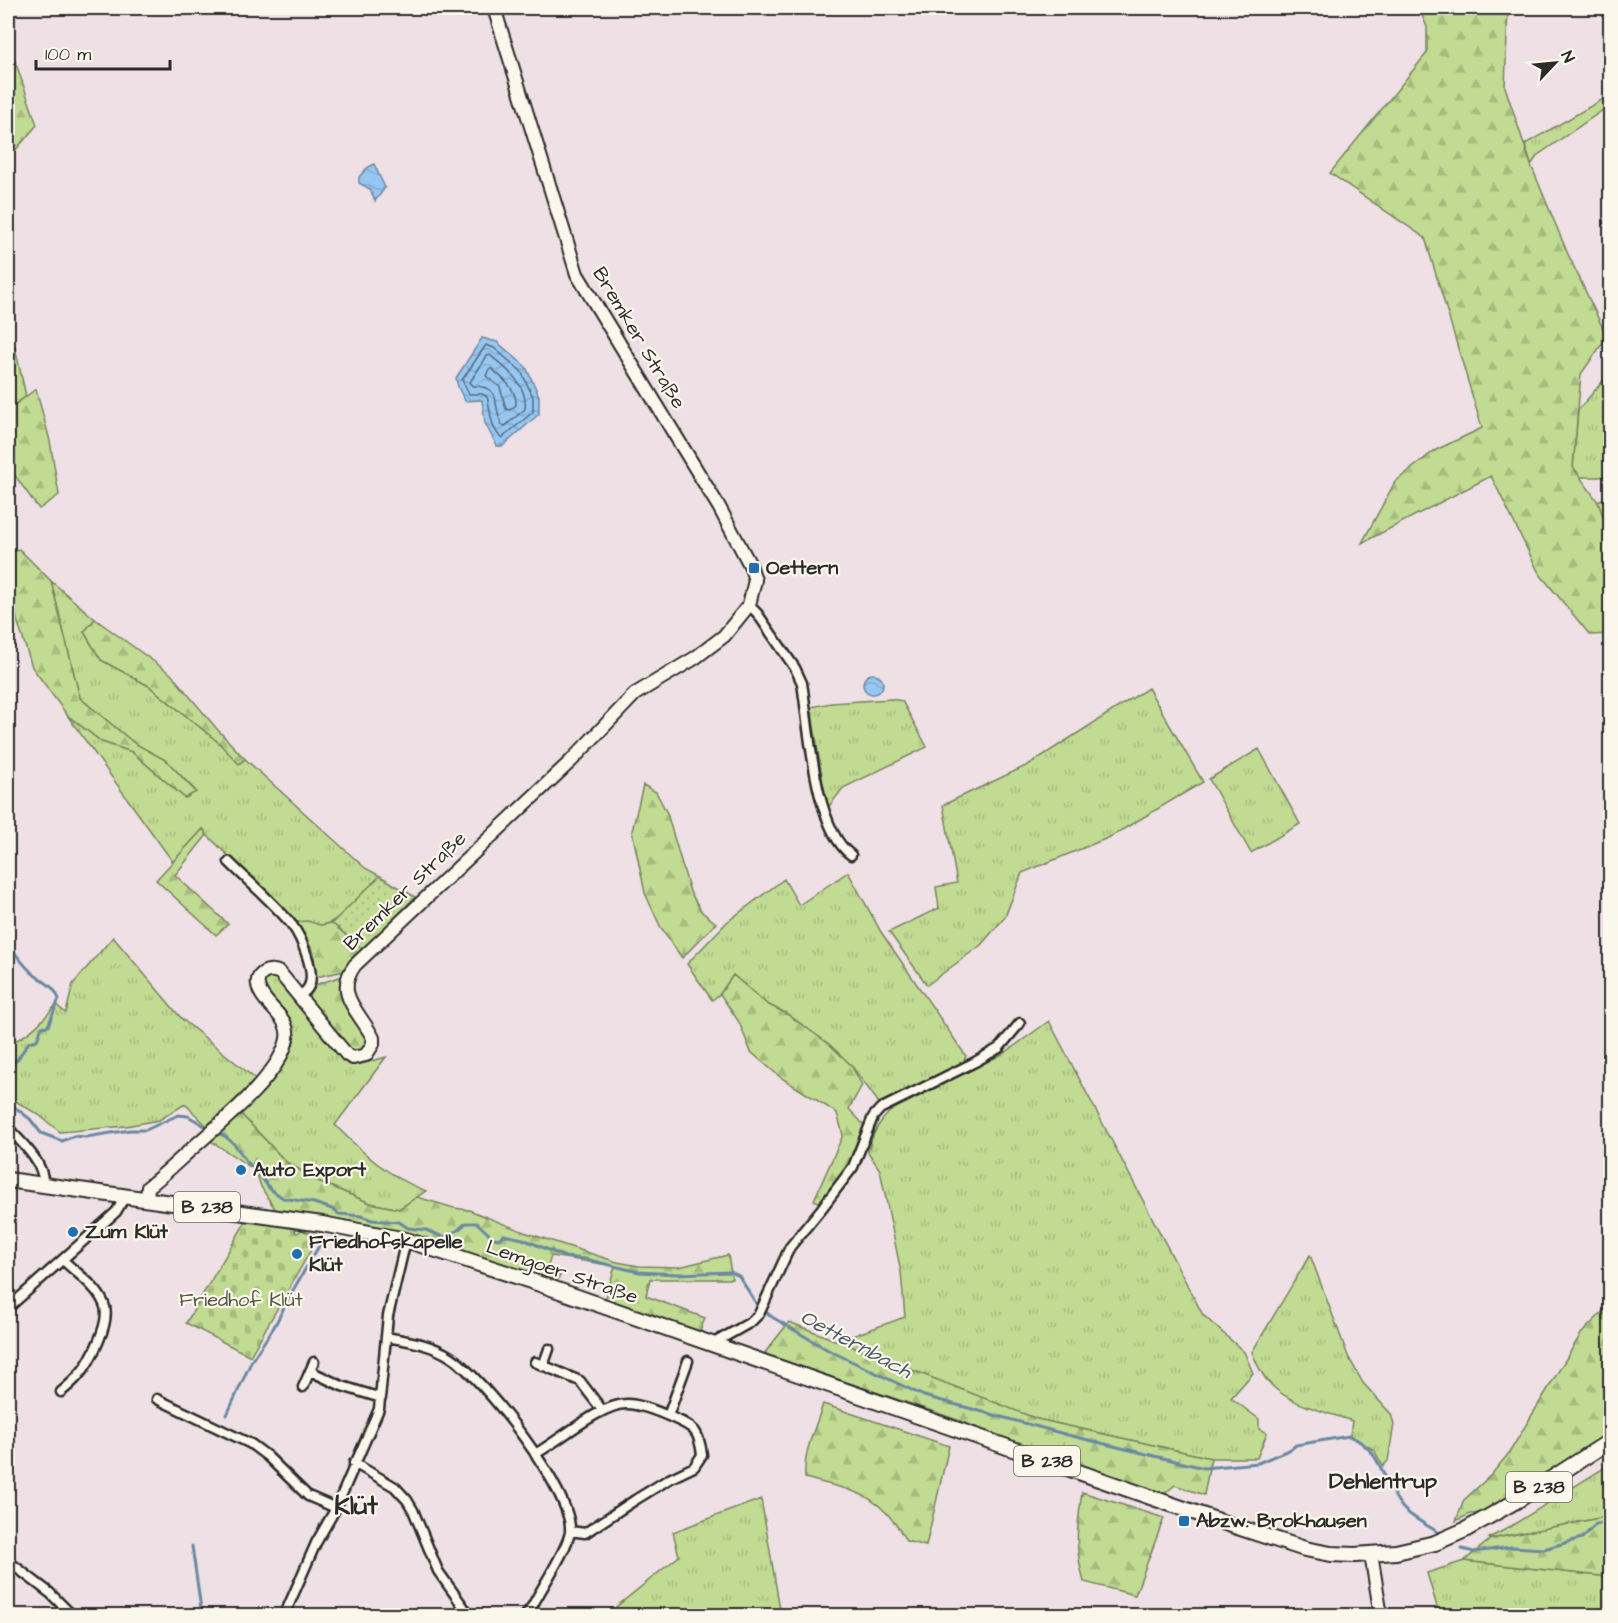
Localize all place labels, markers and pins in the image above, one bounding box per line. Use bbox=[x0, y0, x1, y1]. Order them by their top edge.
place label: Oettern bbox=[766, 554, 838, 582]
marker: Oettern bbox=[747, 561, 761, 575]
place label: Auto Export bbox=[253, 1156, 367, 1184]
marker: Auto Export bbox=[234, 1163, 248, 1177]
place label: Zum Klüt bbox=[85, 1218, 169, 1246]
marker: Zum Klüt bbox=[66, 1225, 80, 1239]
place label: Friedhofskapelle Klüt bbox=[309, 1228, 463, 1279]
marker: Friedhofskapelle Klüt bbox=[290, 1247, 304, 1261]
place label: Abzw. Brokhausen bbox=[1196, 1507, 1367, 1535]
marker: Abzw. Brokhausen bbox=[1177, 1514, 1191, 1528]

